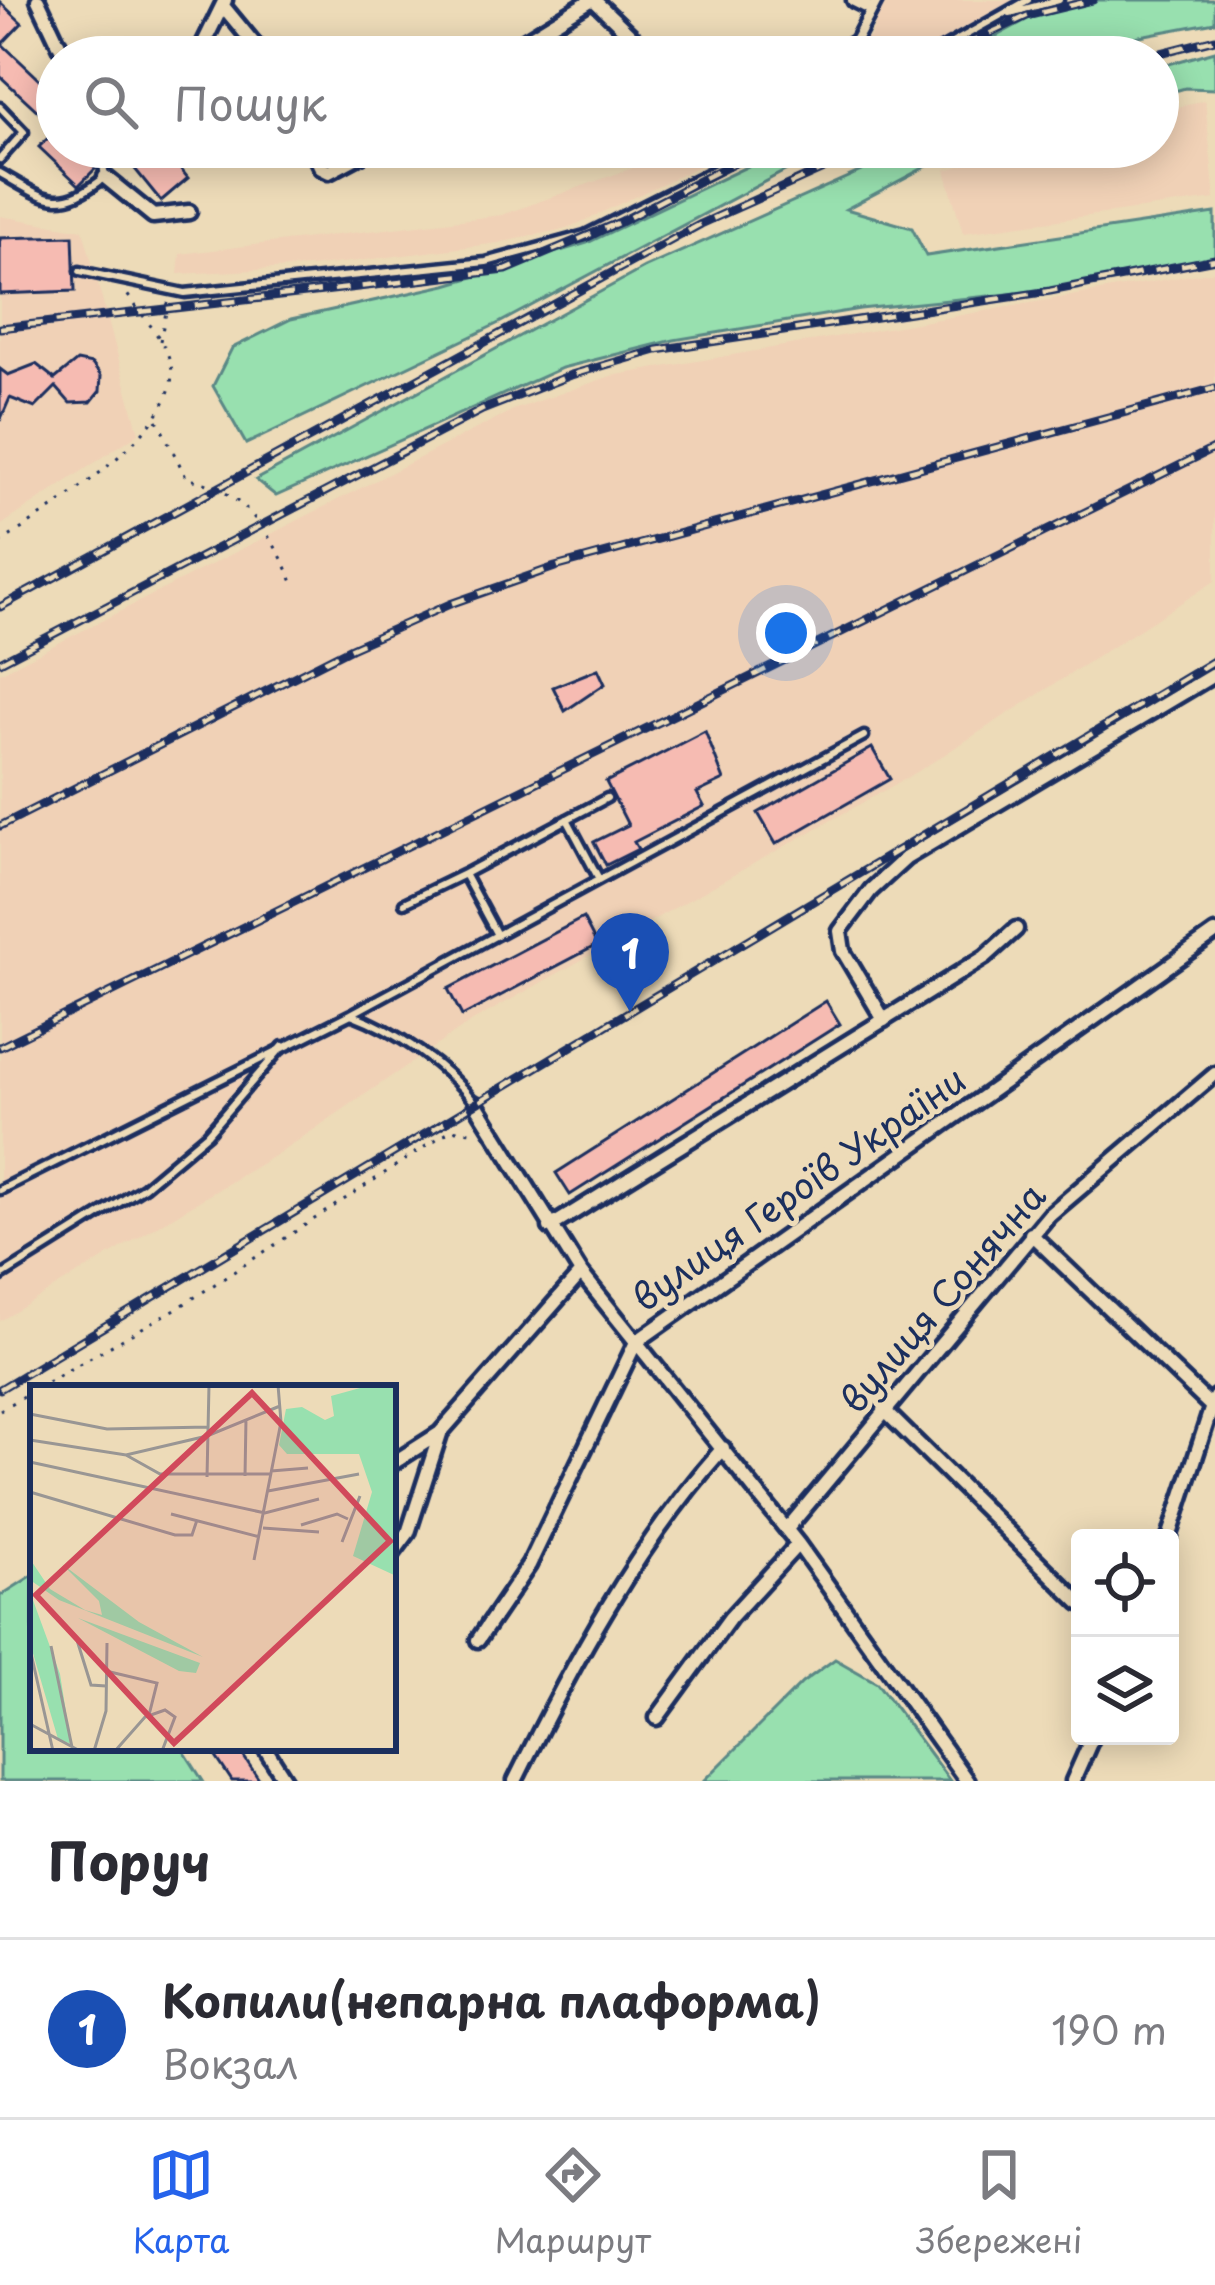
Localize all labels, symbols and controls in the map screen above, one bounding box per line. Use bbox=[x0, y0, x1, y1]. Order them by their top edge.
search box bbox=[36, 36, 1179, 168]
text: Пошук bbox=[174, 68, 327, 136]
icon: search bbox=[78, 69, 144, 135]
your location bbox=[756, 603, 816, 663]
pin: 1 bbox=[591, 913, 669, 1012]
street label: вулиця Героїв України bbox=[620, 1052, 976, 1323]
street label: вулиця Сонячна bbox=[826, 1169, 1057, 1424]
inset map bbox=[30, 1385, 396, 1751]
map controls bbox=[1071, 1529, 1179, 1745]
button: locate bbox=[1071, 1529, 1179, 1637]
button: layers bbox=[1071, 1637, 1179, 1745]
text: Поруч bbox=[48, 1821, 210, 1898]
text: Копили(непарна плаформа) bbox=[162, 1965, 821, 2033]
text: 1 bbox=[78, 1999, 96, 2058]
text: 190 m bbox=[1051, 1999, 1167, 2058]
text: Вокзал bbox=[162, 2033, 298, 2092]
tab: Карта bbox=[133, 2142, 230, 2264]
tab: Маршрут bbox=[495, 2142, 651, 2264]
tab: Збережені bbox=[916, 2142, 1082, 2264]

